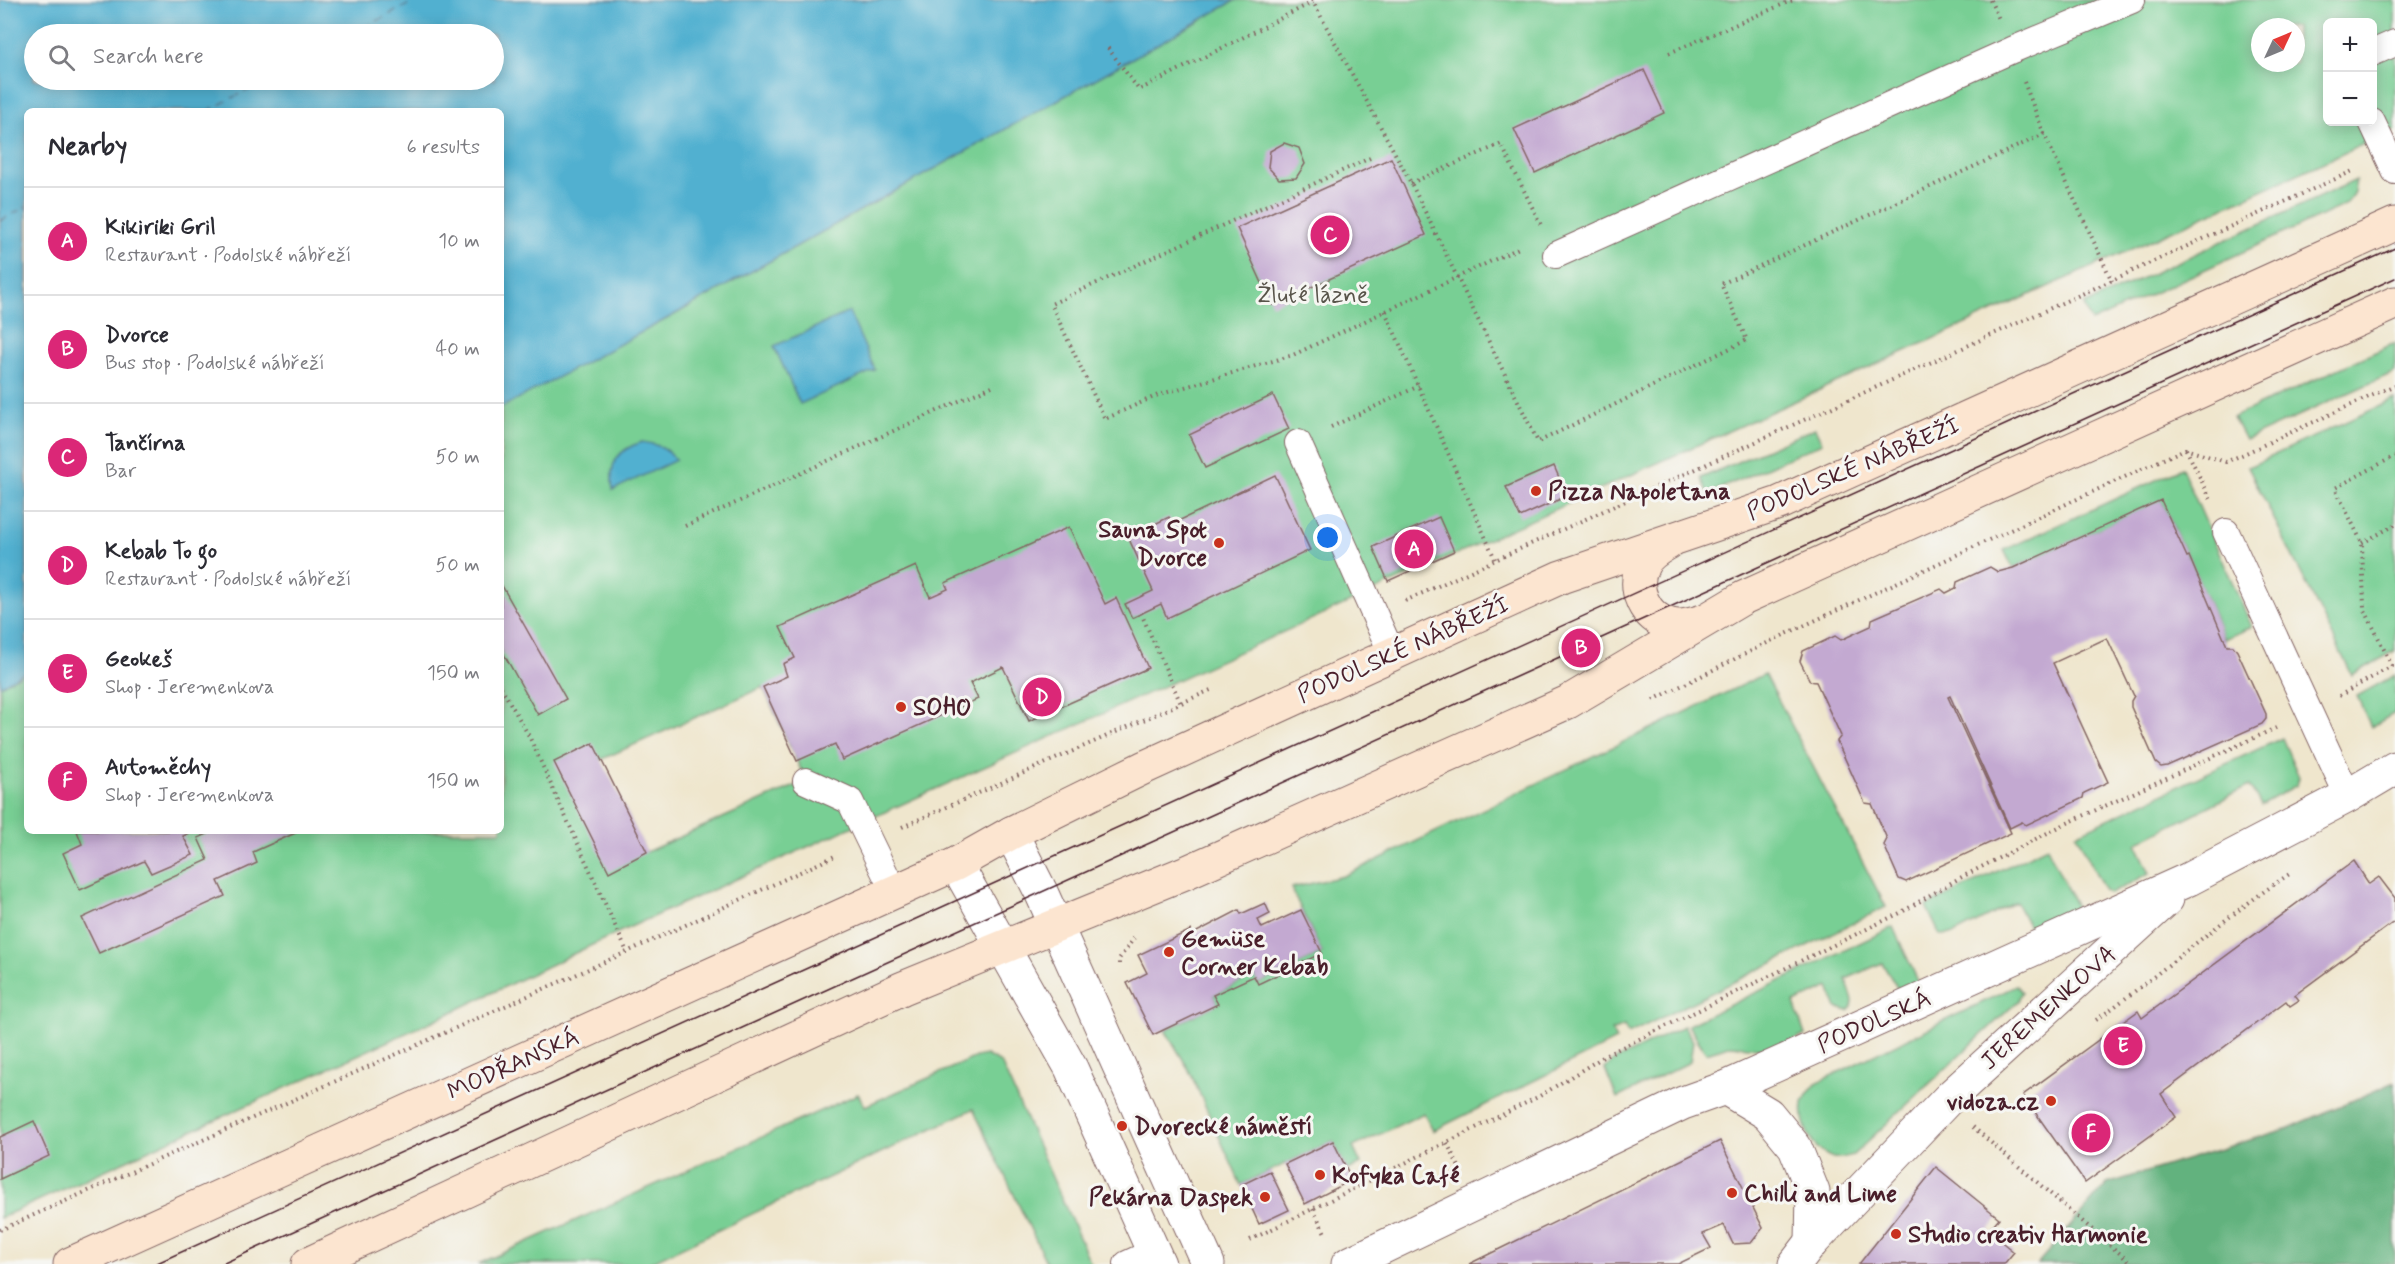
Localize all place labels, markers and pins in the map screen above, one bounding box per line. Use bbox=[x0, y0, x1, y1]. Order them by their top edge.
pin: C bbox=[1310, 212, 1350, 258]
place label: Pizza Napoletana bbox=[1548, 477, 1731, 508]
marker: Pizza Napoletana bbox=[1529, 484, 1543, 498]
place label: Sauna Spot Dvorce bbox=[1098, 515, 1207, 574]
pin: A bbox=[1394, 526, 1434, 572]
marker: Sauna Spot Dvorce bbox=[1212, 536, 1226, 550]
pin: B bbox=[1562, 626, 1600, 670]
pin: D bbox=[1022, 674, 1062, 720]
place label: SOHO bbox=[913, 693, 971, 724]
marker: SOHO bbox=[894, 700, 908, 714]
place label: Gemüse Corner Kebab bbox=[1181, 924, 1329, 983]
marker: Gemüse Corner Kebab bbox=[1162, 945, 1176, 959]
pin: E bbox=[2104, 1024, 2142, 1068]
place label: vidoza.cz bbox=[1946, 1087, 2039, 1118]
marker: vidoza.cz bbox=[2044, 1094, 2058, 1108]
pin: F bbox=[2072, 1110, 2110, 1156]
place label: Dvorecké náměstí bbox=[1134, 1112, 1313, 1143]
marker: Dvorecké náměstí bbox=[1115, 1119, 1129, 1133]
place label: Kofyka Café bbox=[1332, 1161, 1460, 1192]
marker: Kofyka Café bbox=[1313, 1168, 1327, 1182]
place label: Chilli and Lime bbox=[1744, 1179, 1897, 1210]
place label: Pekárna Daspek bbox=[1089, 1183, 1253, 1214]
marker: Chilli and Lime bbox=[1725, 1186, 1739, 1200]
marker: Pekárna Daspek bbox=[1258, 1190, 1272, 1204]
place label: Studio creativ Harmonie bbox=[1908, 1220, 2148, 1251]
marker: Studio creativ Harmonie bbox=[1889, 1227, 1903, 1241]

